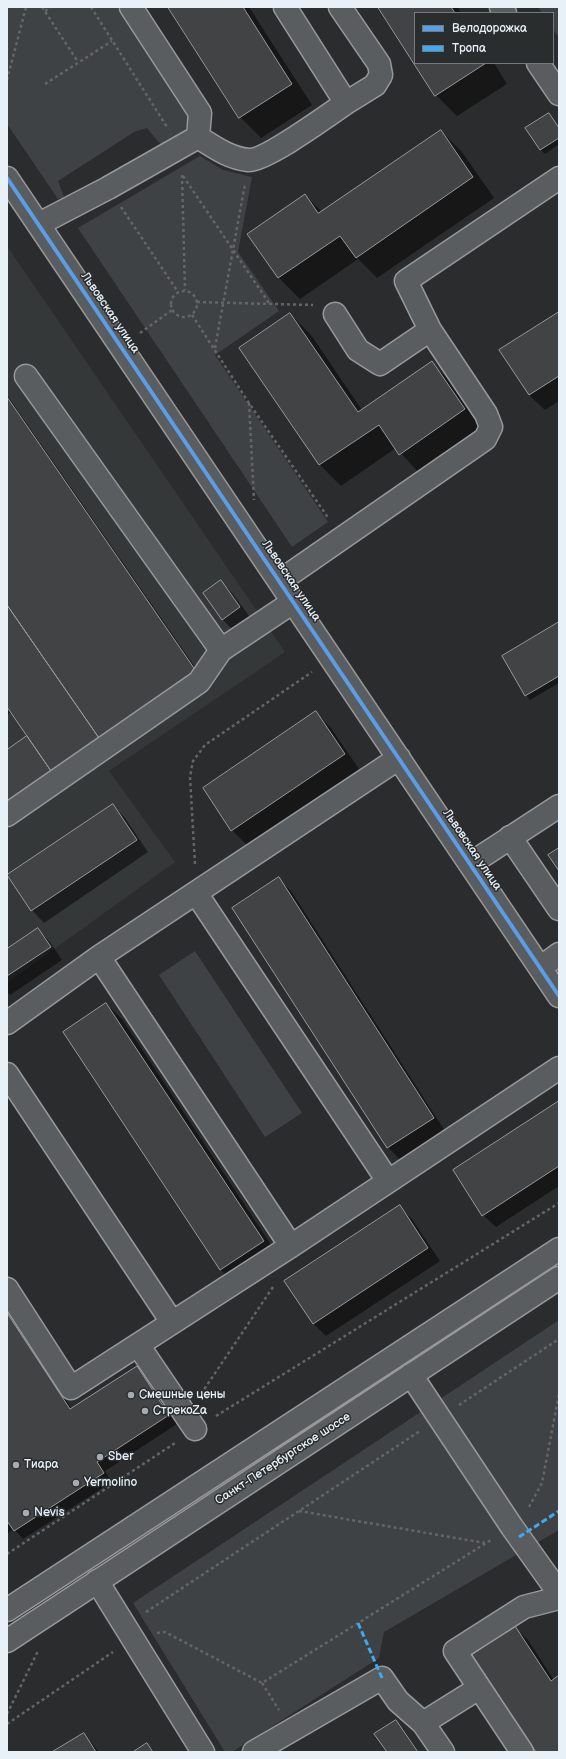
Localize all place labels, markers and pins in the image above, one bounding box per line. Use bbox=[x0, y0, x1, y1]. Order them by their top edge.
place label: Смешные цены bbox=[139, 1388, 225, 1402]
marker: Смешные цены bbox=[126, 1390, 136, 1400]
place label: СтрекоZа bbox=[153, 1404, 207, 1418]
marker: СтрекоZа bbox=[140, 1406, 150, 1416]
place label: Sber bbox=[108, 1450, 133, 1464]
marker: Sber bbox=[95, 1452, 105, 1462]
place label: Тиара bbox=[24, 1458, 59, 1472]
marker: Тиара bbox=[11, 1460, 21, 1470]
place label: Yermolino bbox=[84, 1476, 137, 1490]
marker: Yermolino bbox=[71, 1478, 81, 1488]
place label: Nevis bbox=[34, 1506, 65, 1520]
marker: Nevis bbox=[21, 1508, 31, 1518]

